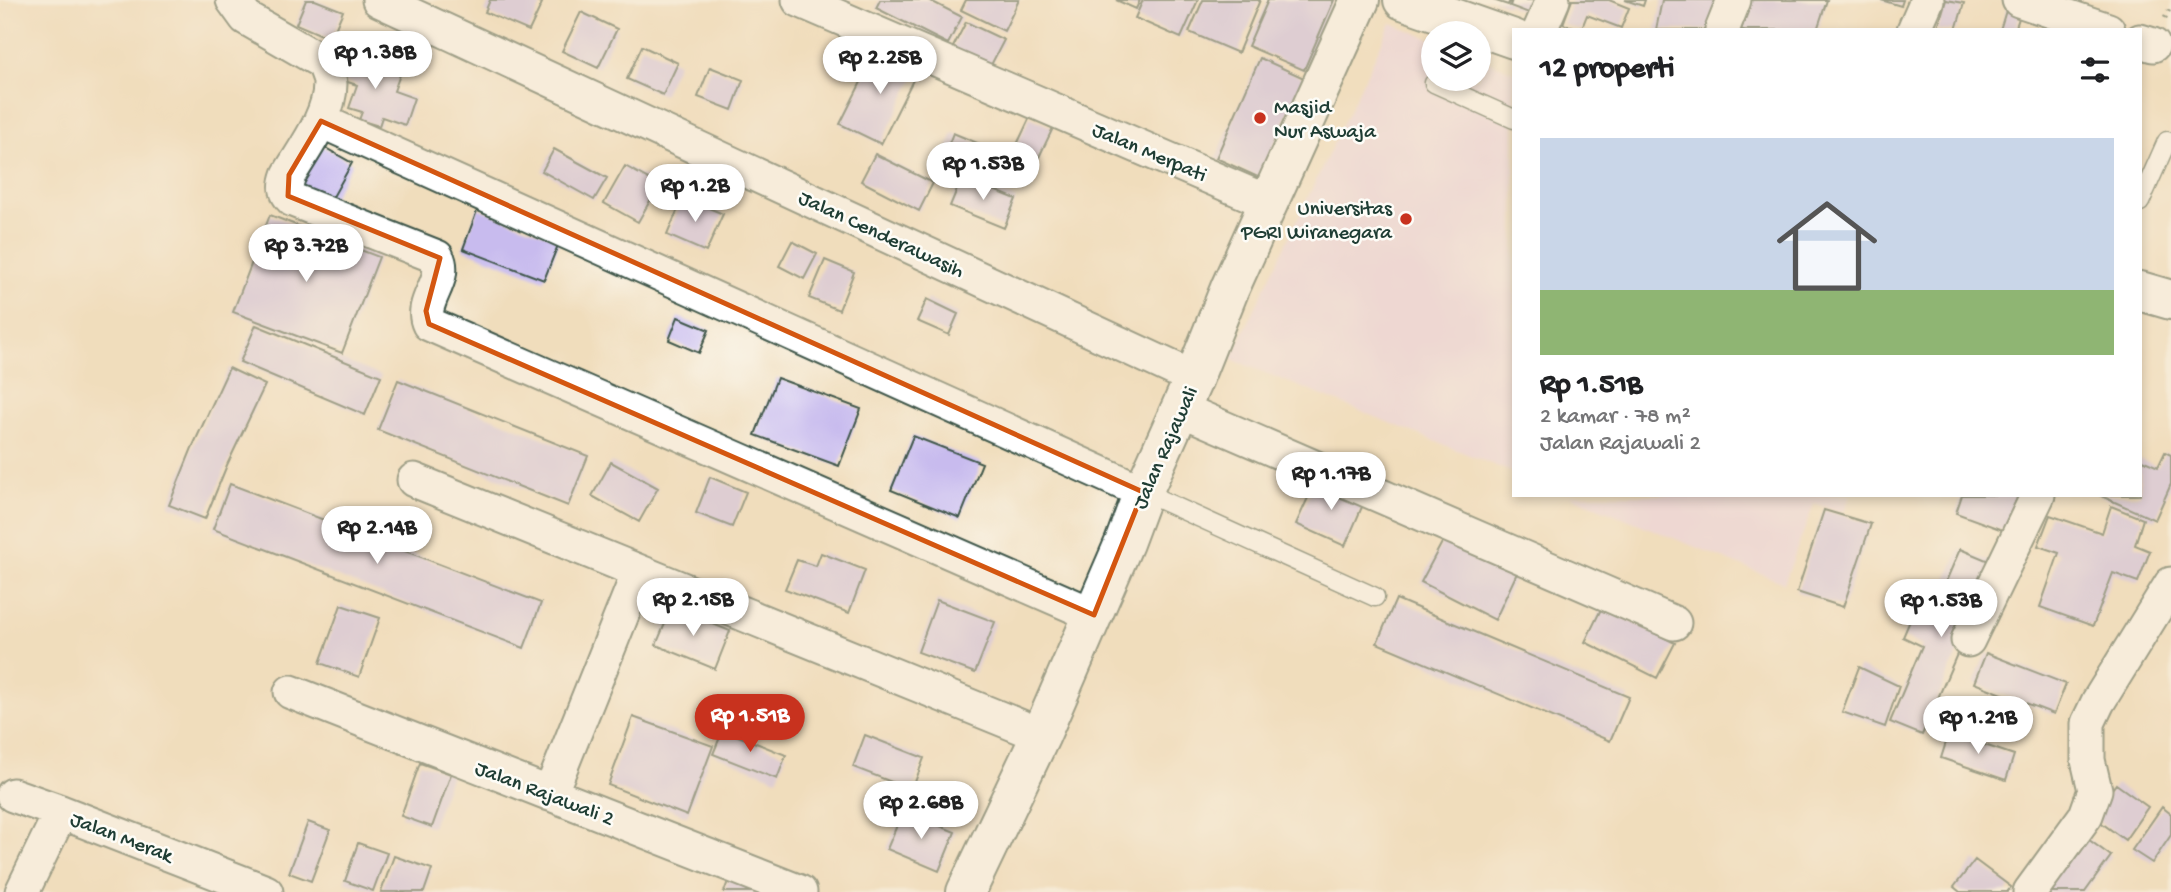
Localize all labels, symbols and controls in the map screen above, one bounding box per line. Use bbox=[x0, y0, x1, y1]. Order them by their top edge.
map controls bbox=[1421, 21, 1491, 91]
button: layers bbox=[1421, 21, 1491, 91]
pin: Rp 1.38B bbox=[303, 32, 447, 91]
pin: Rp 2.25B bbox=[808, 36, 952, 96]
text: Rp 1.38B bbox=[334, 40, 416, 67]
text: Rp 2.25B bbox=[839, 45, 921, 72]
icon: filters bbox=[2076, 51, 2114, 89]
text: 12 properti bbox=[1540, 53, 1675, 88]
place label: Masjid Nur Aswaja bbox=[1274, 97, 1377, 146]
marker: Masjid Nur Aswaja bbox=[1252, 110, 1268, 126]
street label: Jalan Merpati bbox=[1088, 119, 1210, 190]
pin: Rp 1.53B bbox=[911, 142, 1055, 202]
text: Rp 1.53B bbox=[942, 151, 1024, 178]
pin: Rp 1.2B bbox=[630, 164, 760, 224]
text: Rp 1.2B bbox=[661, 173, 729, 200]
icon: home bbox=[1764, 183, 1890, 309]
street label: Jalan Cenderawasih bbox=[794, 187, 967, 286]
place label: Universitas PGRI Wiranegara bbox=[1240, 198, 1393, 247]
marker: Universitas PGRI Wiranegara bbox=[1398, 211, 1414, 227]
pin: Rp 3.72B bbox=[234, 224, 378, 284]
text: Rp 3.72B bbox=[265, 233, 347, 260]
text: Rp 1.51B bbox=[1540, 369, 1642, 404]
street label: Jalan Rajawali bbox=[1129, 383, 1205, 514]
text: 2 kamar · 78 m² bbox=[1540, 404, 1691, 431]
text: Jalan Rajawali 2 bbox=[1540, 431, 1701, 458]
pin: Rp 1.17B bbox=[1259, 452, 1403, 512]
text: Rp 1.17B bbox=[1292, 461, 1370, 488]
pin: Rp 2.14B bbox=[305, 506, 449, 566]
text: Rp 2.14B bbox=[337, 515, 417, 542]
pin: Rp 2.15B bbox=[621, 578, 765, 638]
pin: Rp 1.53B bbox=[1869, 580, 2013, 639]
text: Rp 2.15B bbox=[653, 587, 733, 614]
text: Rp 1.53B bbox=[1900, 588, 1982, 615]
pin: Rp 1.51B bbox=[678, 694, 822, 754]
pin: Rp 1.21B bbox=[1906, 696, 2050, 756]
text: Rp 1.51B bbox=[711, 703, 789, 730]
text: Rp 1.21B bbox=[1939, 705, 2017, 732]
street label: Jalan Rajawali 2 bbox=[471, 757, 617, 833]
pin: Rp 2.68B bbox=[849, 782, 993, 841]
text: Rp 2.68B bbox=[879, 790, 963, 817]
street label: Jalan Merak bbox=[66, 808, 178, 871]

